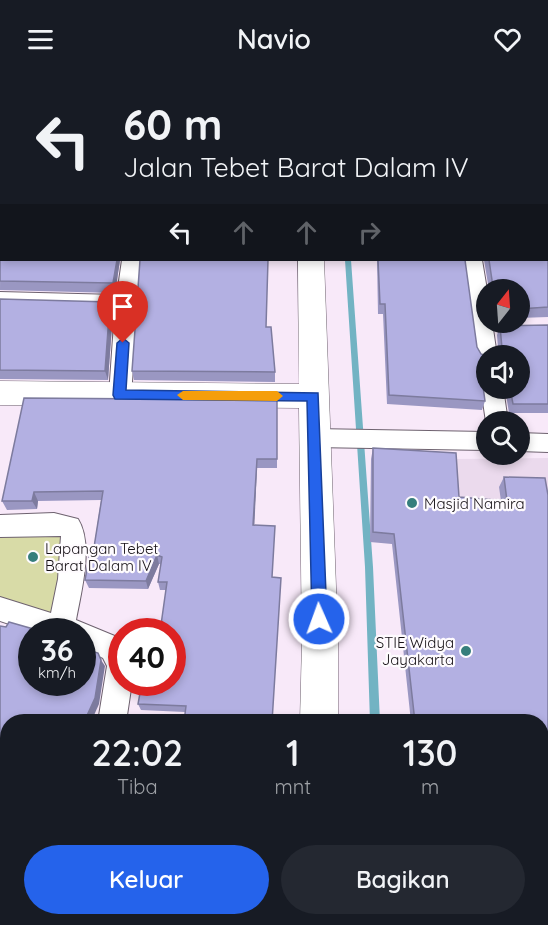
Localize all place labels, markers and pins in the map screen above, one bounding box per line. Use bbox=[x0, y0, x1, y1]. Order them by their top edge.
pin bbox=[97, 281, 148, 343]
place label: Masjid Namira bbox=[424, 494, 525, 513]
marker: Masjid Namira bbox=[405, 496, 419, 510]
place label: Lapangan Tebet Barat Dalam IV bbox=[45, 539, 158, 575]
marker: Lapangan Tebet Barat Dalam IV bbox=[26, 550, 40, 564]
place label: STIE Widya Jayakarta bbox=[376, 633, 454, 669]
marker: STIE Widya Jayakarta bbox=[459, 644, 473, 658]

